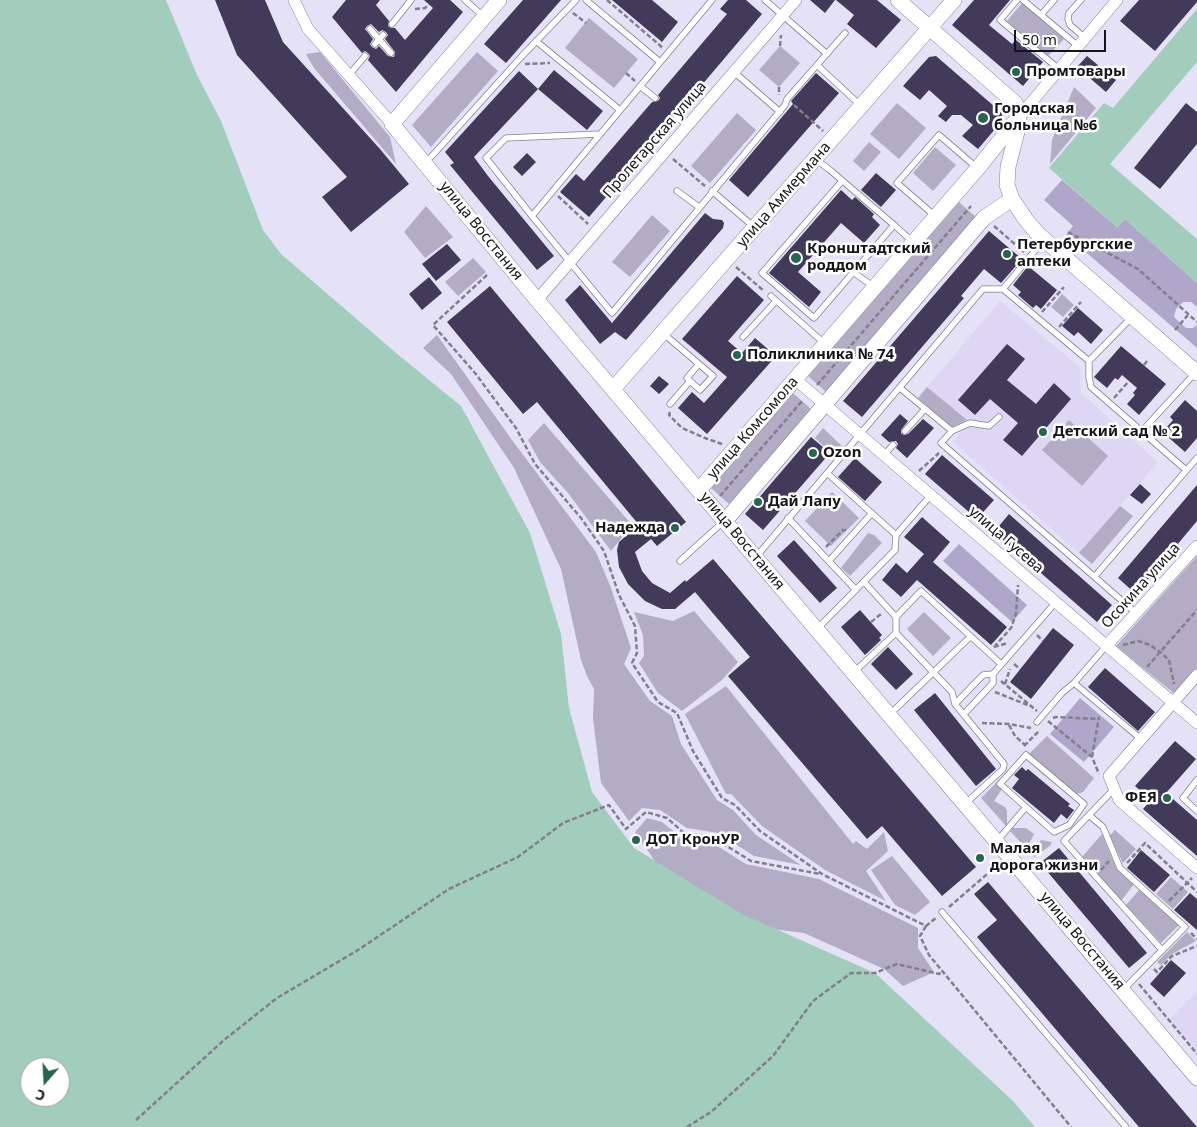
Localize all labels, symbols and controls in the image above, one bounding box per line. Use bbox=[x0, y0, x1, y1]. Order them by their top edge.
scale bar bbox=[1017, 20, 1110, 52]
text: 50 m bbox=[1022, 29, 1057, 49]
place label: Промтовары bbox=[1026, 63, 1126, 81]
marker: Промтовары bbox=[1010, 66, 1022, 78]
street label: Пролетарская улица bbox=[599, 78, 711, 202]
place label: Городская больница №6 bbox=[994, 100, 1097, 135]
marker: Городская больница №6 bbox=[976, 111, 990, 125]
street label: улица Аммермана bbox=[733, 139, 835, 251]
street label: улица Восстания bbox=[436, 178, 526, 284]
place label: Петербургские аптеки bbox=[1017, 236, 1133, 271]
place label: Кронштадтский роддом bbox=[807, 240, 931, 275]
marker: Петербургские аптеки bbox=[1001, 248, 1013, 260]
marker: Кронштадтский роддом bbox=[789, 251, 803, 265]
place label: Поликлиника № 74 bbox=[747, 346, 894, 364]
marker: Поликлиника № 74 bbox=[731, 349, 743, 361]
street label: улица Комсомола bbox=[704, 373, 802, 483]
place label: Детский сад № 2 bbox=[1053, 423, 1180, 441]
marker: Детский сад № 2 bbox=[1037, 426, 1049, 438]
place label: Ozon bbox=[823, 444, 861, 462]
marker: Ozon bbox=[807, 447, 819, 459]
street label: улица Восстания bbox=[696, 488, 788, 594]
place label: Дай Лапу bbox=[768, 493, 841, 511]
marker: Дай Лапу bbox=[752, 496, 764, 508]
street label: улица Гусева bbox=[965, 503, 1047, 577]
place label: Надежда bbox=[595, 519, 665, 537]
marker: Надежда bbox=[669, 522, 681, 534]
street label: Осокина улица bbox=[1098, 540, 1184, 632]
place label: ФЕЯ bbox=[1125, 789, 1157, 807]
marker: ФЕЯ bbox=[1161, 792, 1173, 804]
place label: ДОТ КронУР bbox=[646, 831, 740, 849]
marker: ДОТ КронУР bbox=[630, 834, 642, 846]
place label: Малая дорога жизни bbox=[990, 840, 1098, 875]
marker: Малая дорога жизни bbox=[974, 852, 986, 864]
street label: улица Восстания bbox=[1036, 888, 1128, 994]
north arrow bbox=[20, 1057, 70, 1107]
text: С bbox=[33, 1085, 48, 1106]

